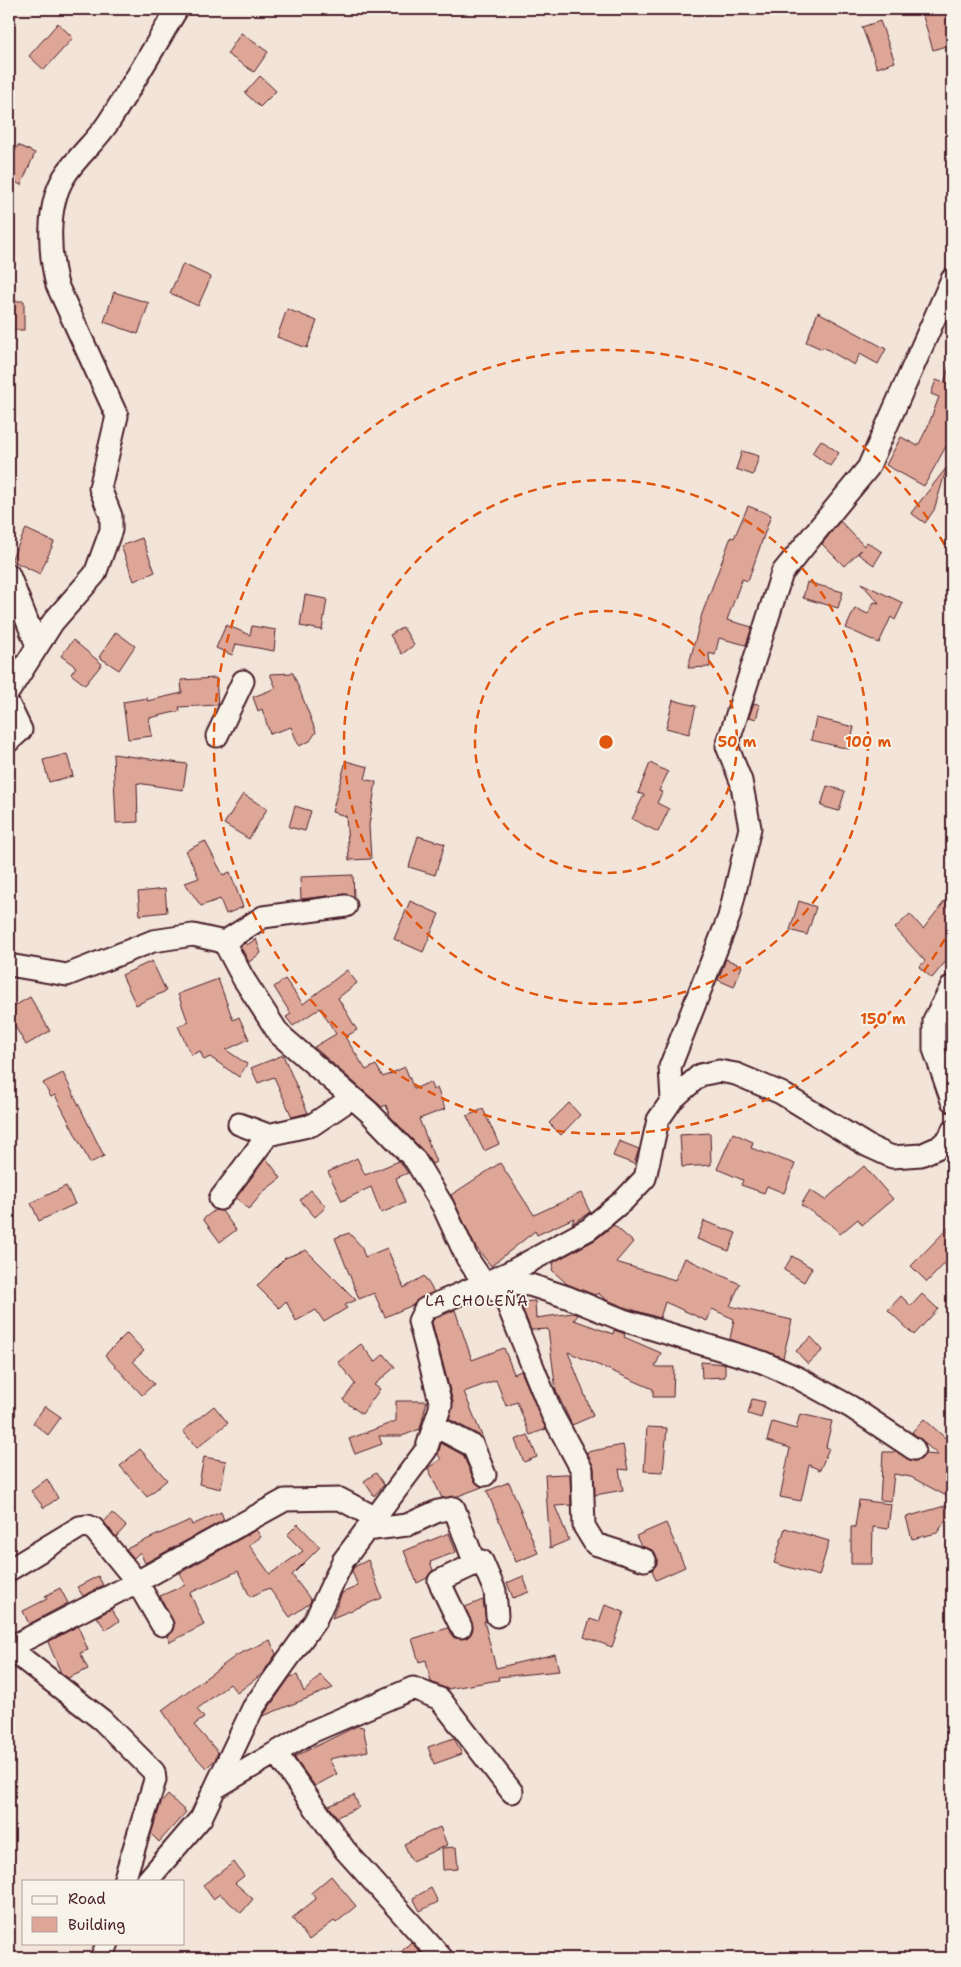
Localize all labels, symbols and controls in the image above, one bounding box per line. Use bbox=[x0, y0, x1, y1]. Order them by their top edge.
text: 50 m bbox=[718, 732, 757, 752]
text: 100 m bbox=[845, 732, 891, 752]
centre of rings bbox=[597, 733, 615, 751]
text: 150 m bbox=[860, 1009, 906, 1029]
district label: LA CHOLEÑA bbox=[425, 1289, 529, 1311]
legend bbox=[22, 1880, 185, 1944]
text: Road bbox=[68, 1889, 106, 1909]
text: Building bbox=[68, 1915, 125, 1935]

